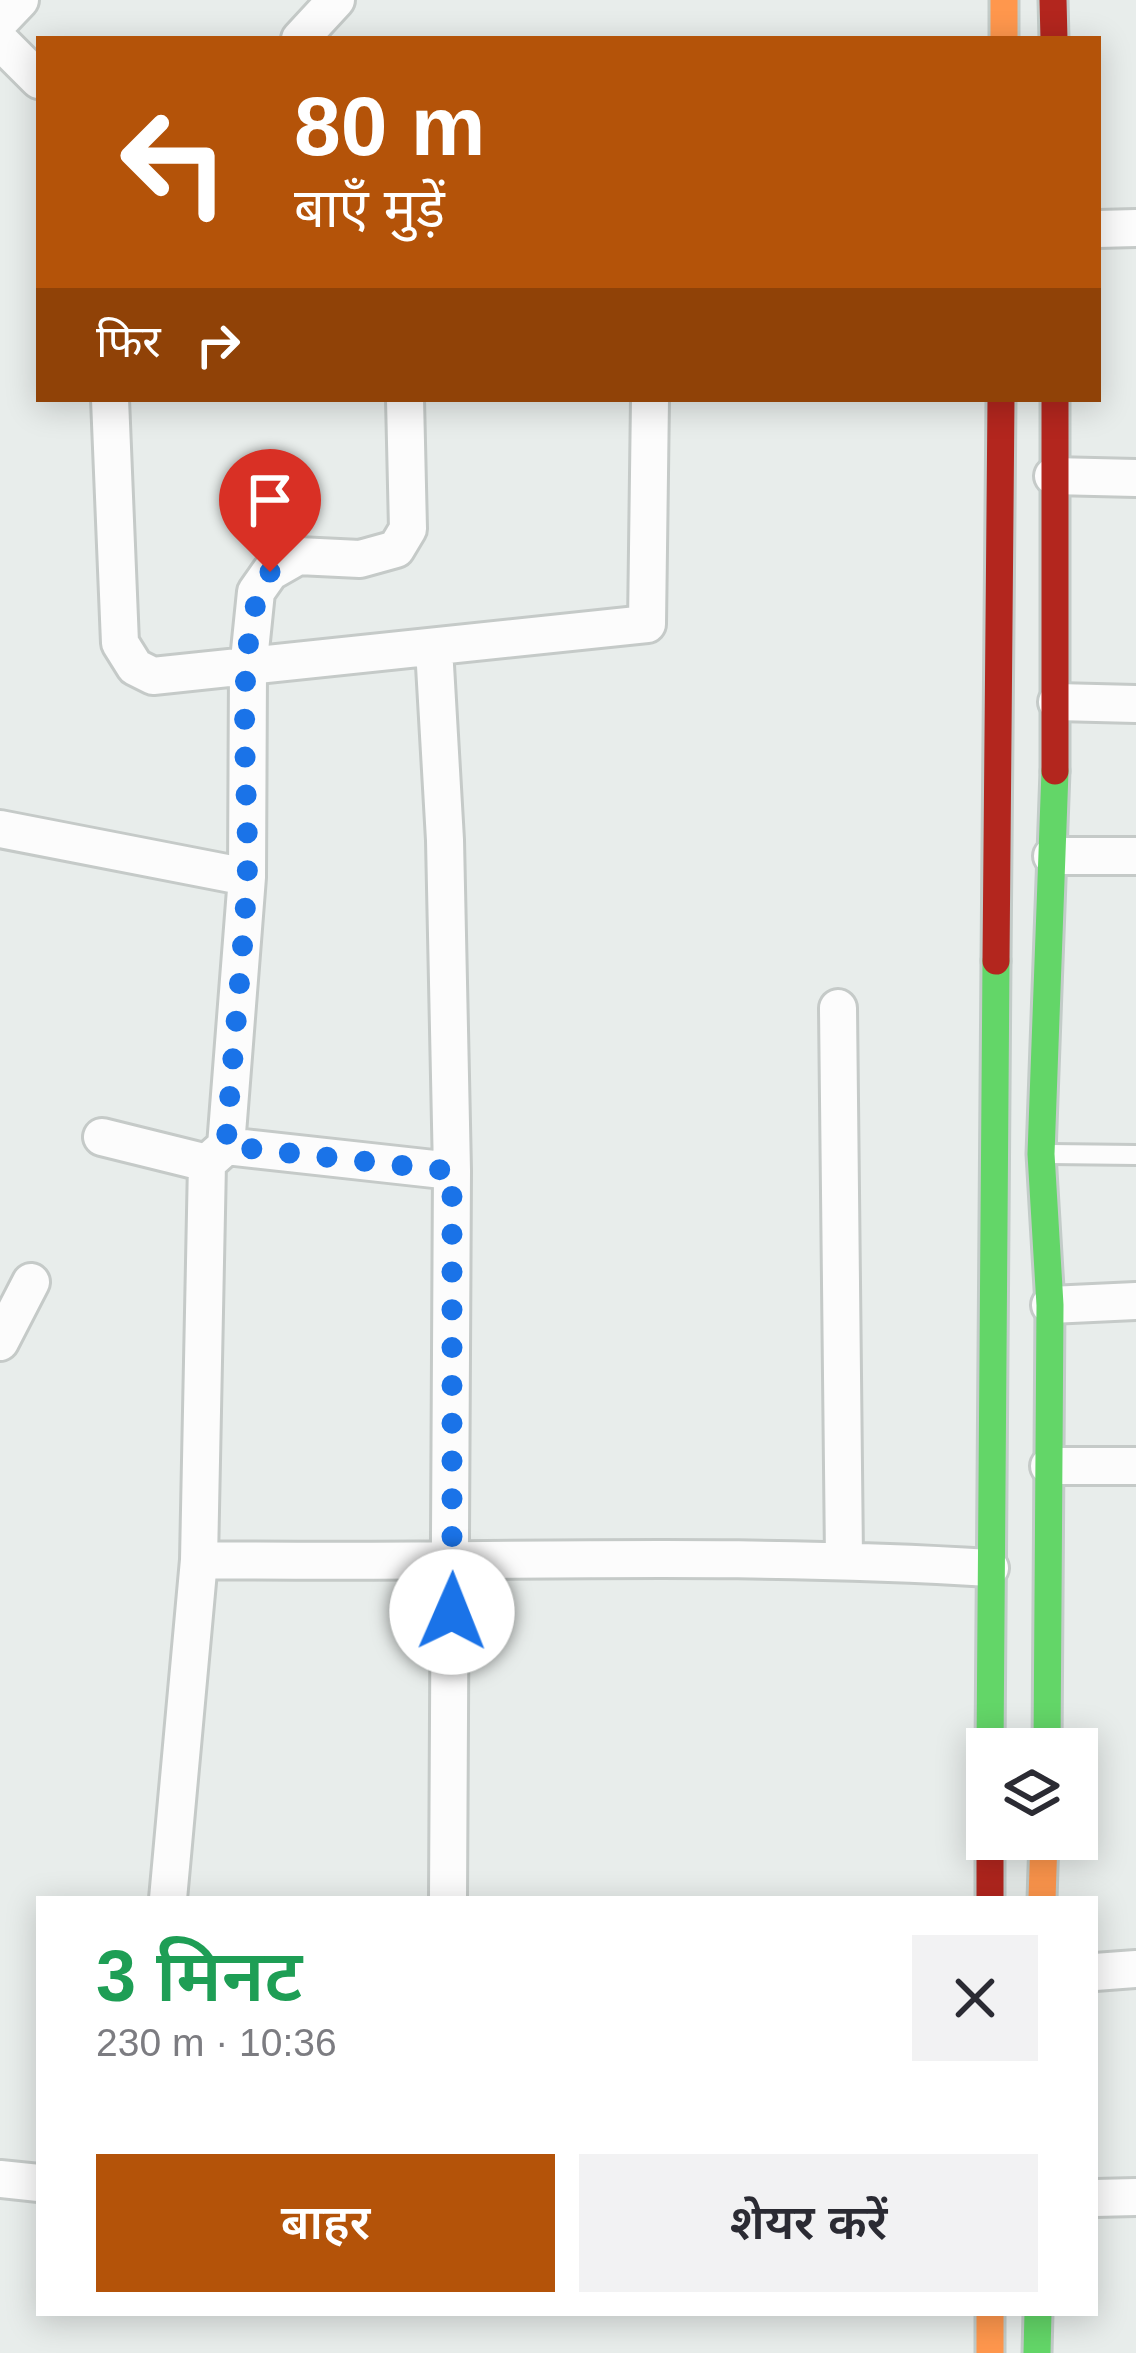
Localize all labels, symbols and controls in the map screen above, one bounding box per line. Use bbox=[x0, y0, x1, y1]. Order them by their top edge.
text: 80 m bbox=[294, 79, 485, 173]
icon: left bbox=[96, 84, 252, 240]
text: बाएँ मुड़ें bbox=[294, 178, 445, 238]
icon: right bbox=[185, 312, 251, 378]
text: फिर bbox=[96, 316, 161, 367]
pin bbox=[219, 449, 321, 572]
icon: arrive bbox=[237, 467, 303, 533]
position arrow bbox=[389, 1549, 515, 1675]
map controls bbox=[966, 1728, 1098, 1860]
button: layers bbox=[966, 1728, 1098, 1860]
button: close bbox=[912, 1935, 1038, 2061]
text: 3 मिनट bbox=[96, 1936, 302, 2016]
text: 230 m · 10:36 bbox=[96, 2021, 337, 2064]
button: बाहर bbox=[96, 2154, 555, 2292]
button: शेयर करें bbox=[579, 2154, 1038, 2292]

